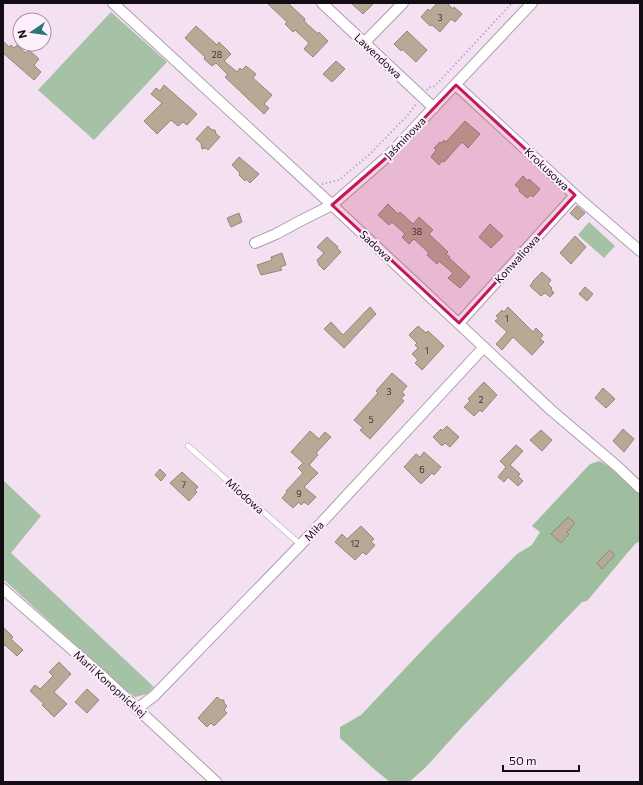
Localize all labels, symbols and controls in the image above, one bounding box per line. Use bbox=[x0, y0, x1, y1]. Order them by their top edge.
north arrow bbox=[12, 12, 52, 52]
house number: 3 bbox=[437, 12, 443, 23]
text: N bbox=[15, 29, 29, 40]
street label: Lawendowa bbox=[352, 30, 405, 81]
house number: 28 bbox=[212, 49, 222, 60]
street label: Jaśminowa bbox=[381, 114, 429, 162]
street label: Krokusowa bbox=[522, 145, 572, 193]
house number: 38 bbox=[412, 226, 422, 237]
street label: Sadowa bbox=[358, 227, 395, 264]
street label: Konwaliowa bbox=[492, 232, 542, 286]
house number: 1 bbox=[505, 313, 509, 324]
house number: 1 bbox=[425, 345, 429, 356]
house number: 3 bbox=[386, 386, 392, 397]
house number: 2 bbox=[479, 394, 484, 405]
house number: 5 bbox=[368, 414, 374, 425]
house number: 6 bbox=[419, 464, 425, 475]
street label: Miodowa bbox=[223, 475, 267, 516]
house number: 7 bbox=[182, 479, 187, 490]
house number: 9 bbox=[296, 488, 302, 499]
street label: Miła bbox=[301, 518, 326, 543]
house number: 12 bbox=[351, 538, 359, 549]
street label: Marii Konopnickiej bbox=[71, 648, 149, 720]
scale bar bbox=[503, 747, 579, 773]
text: 50 m bbox=[509, 753, 537, 767]

